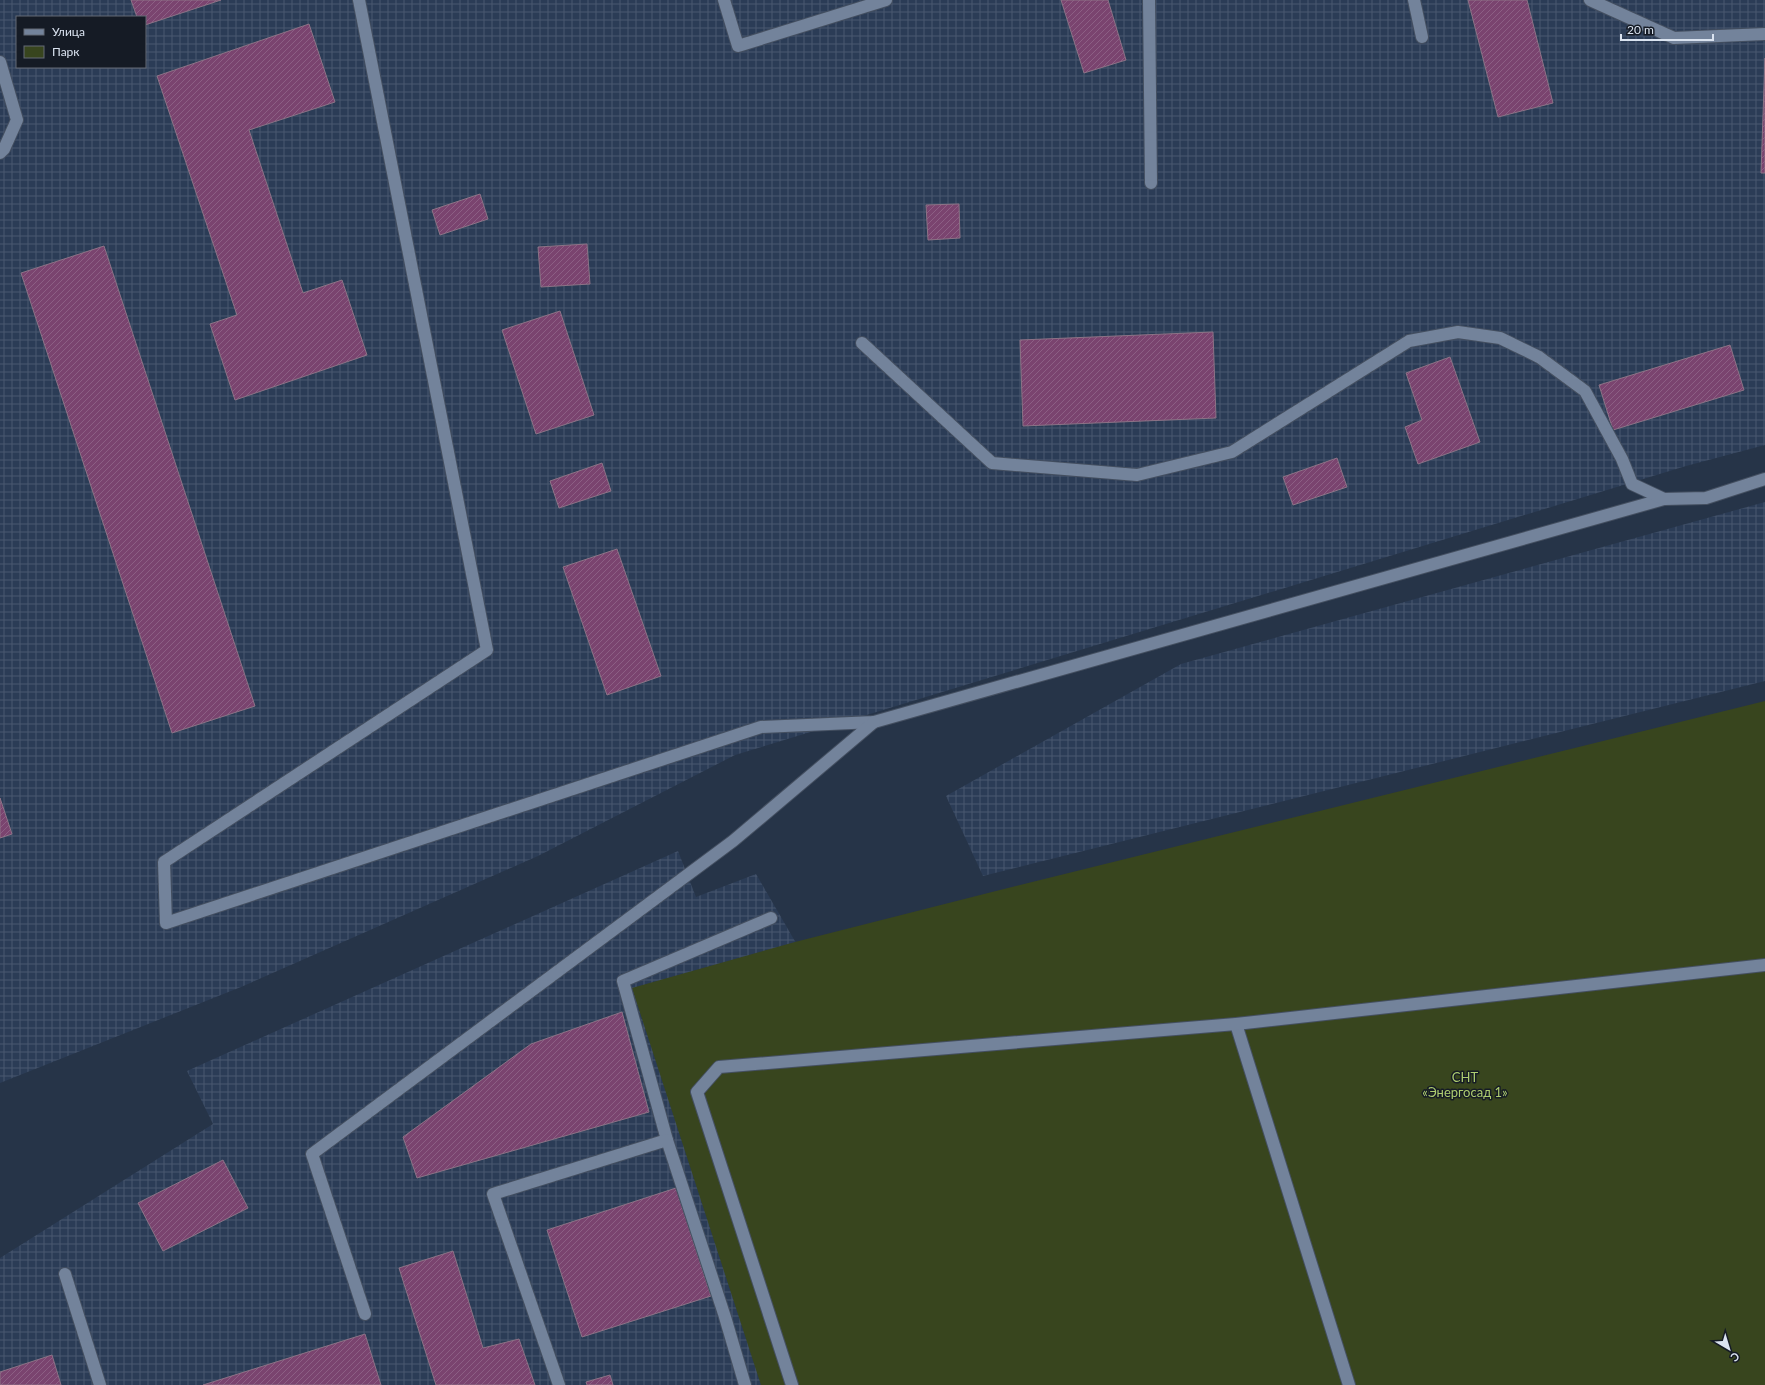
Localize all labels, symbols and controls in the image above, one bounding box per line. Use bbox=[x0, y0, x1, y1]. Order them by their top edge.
legend bbox=[16, 16, 146, 68]
scale bar bbox=[1621, 16, 1713, 42]
text: 20 m bbox=[1627, 22, 1654, 37]
text: Улица bbox=[52, 24, 85, 39]
text: Парк bbox=[52, 44, 80, 59]
park label: СНТ «Энергосад 1» bbox=[1422, 1069, 1508, 1100]
north arrow bbox=[1709, 1329, 1749, 1369]
text: С bbox=[1728, 1350, 1742, 1365]

